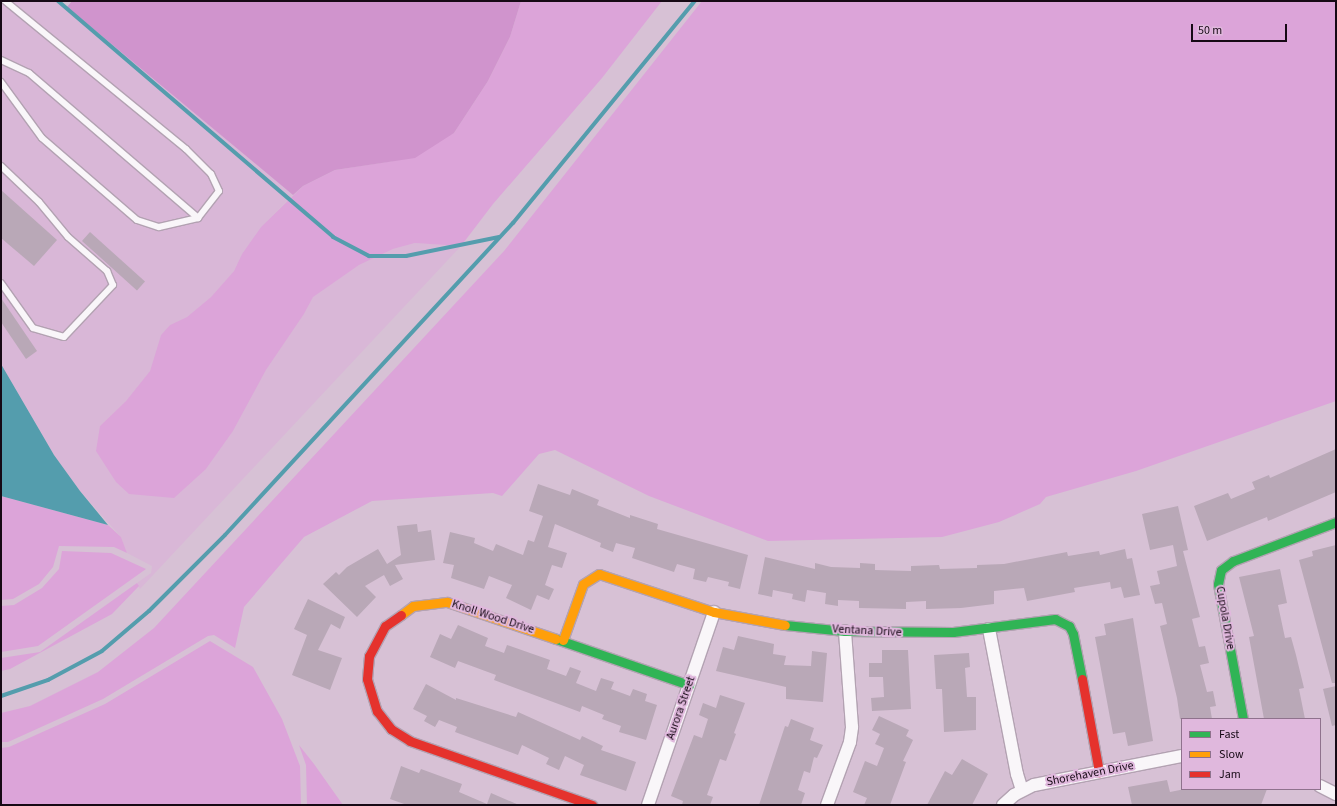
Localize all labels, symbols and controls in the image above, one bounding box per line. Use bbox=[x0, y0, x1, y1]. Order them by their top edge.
scale bar bbox=[1193, 16, 1289, 42]
text: 50 m bbox=[1198, 22, 1222, 39]
street label: Cupola Drive bbox=[1212, 585, 1238, 651]
street label: Knoll Wood Drive bbox=[450, 597, 536, 637]
street label: Ventana Drive bbox=[832, 622, 902, 640]
street label: Aurora Street bbox=[663, 674, 699, 742]
legend bbox=[1181, 718, 1321, 790]
text: Fast bbox=[1219, 726, 1239, 743]
text: Slow bbox=[1219, 746, 1244, 763]
street label: Shorehaven Drive bbox=[1045, 758, 1135, 790]
text: Jam bbox=[1219, 766, 1241, 783]

